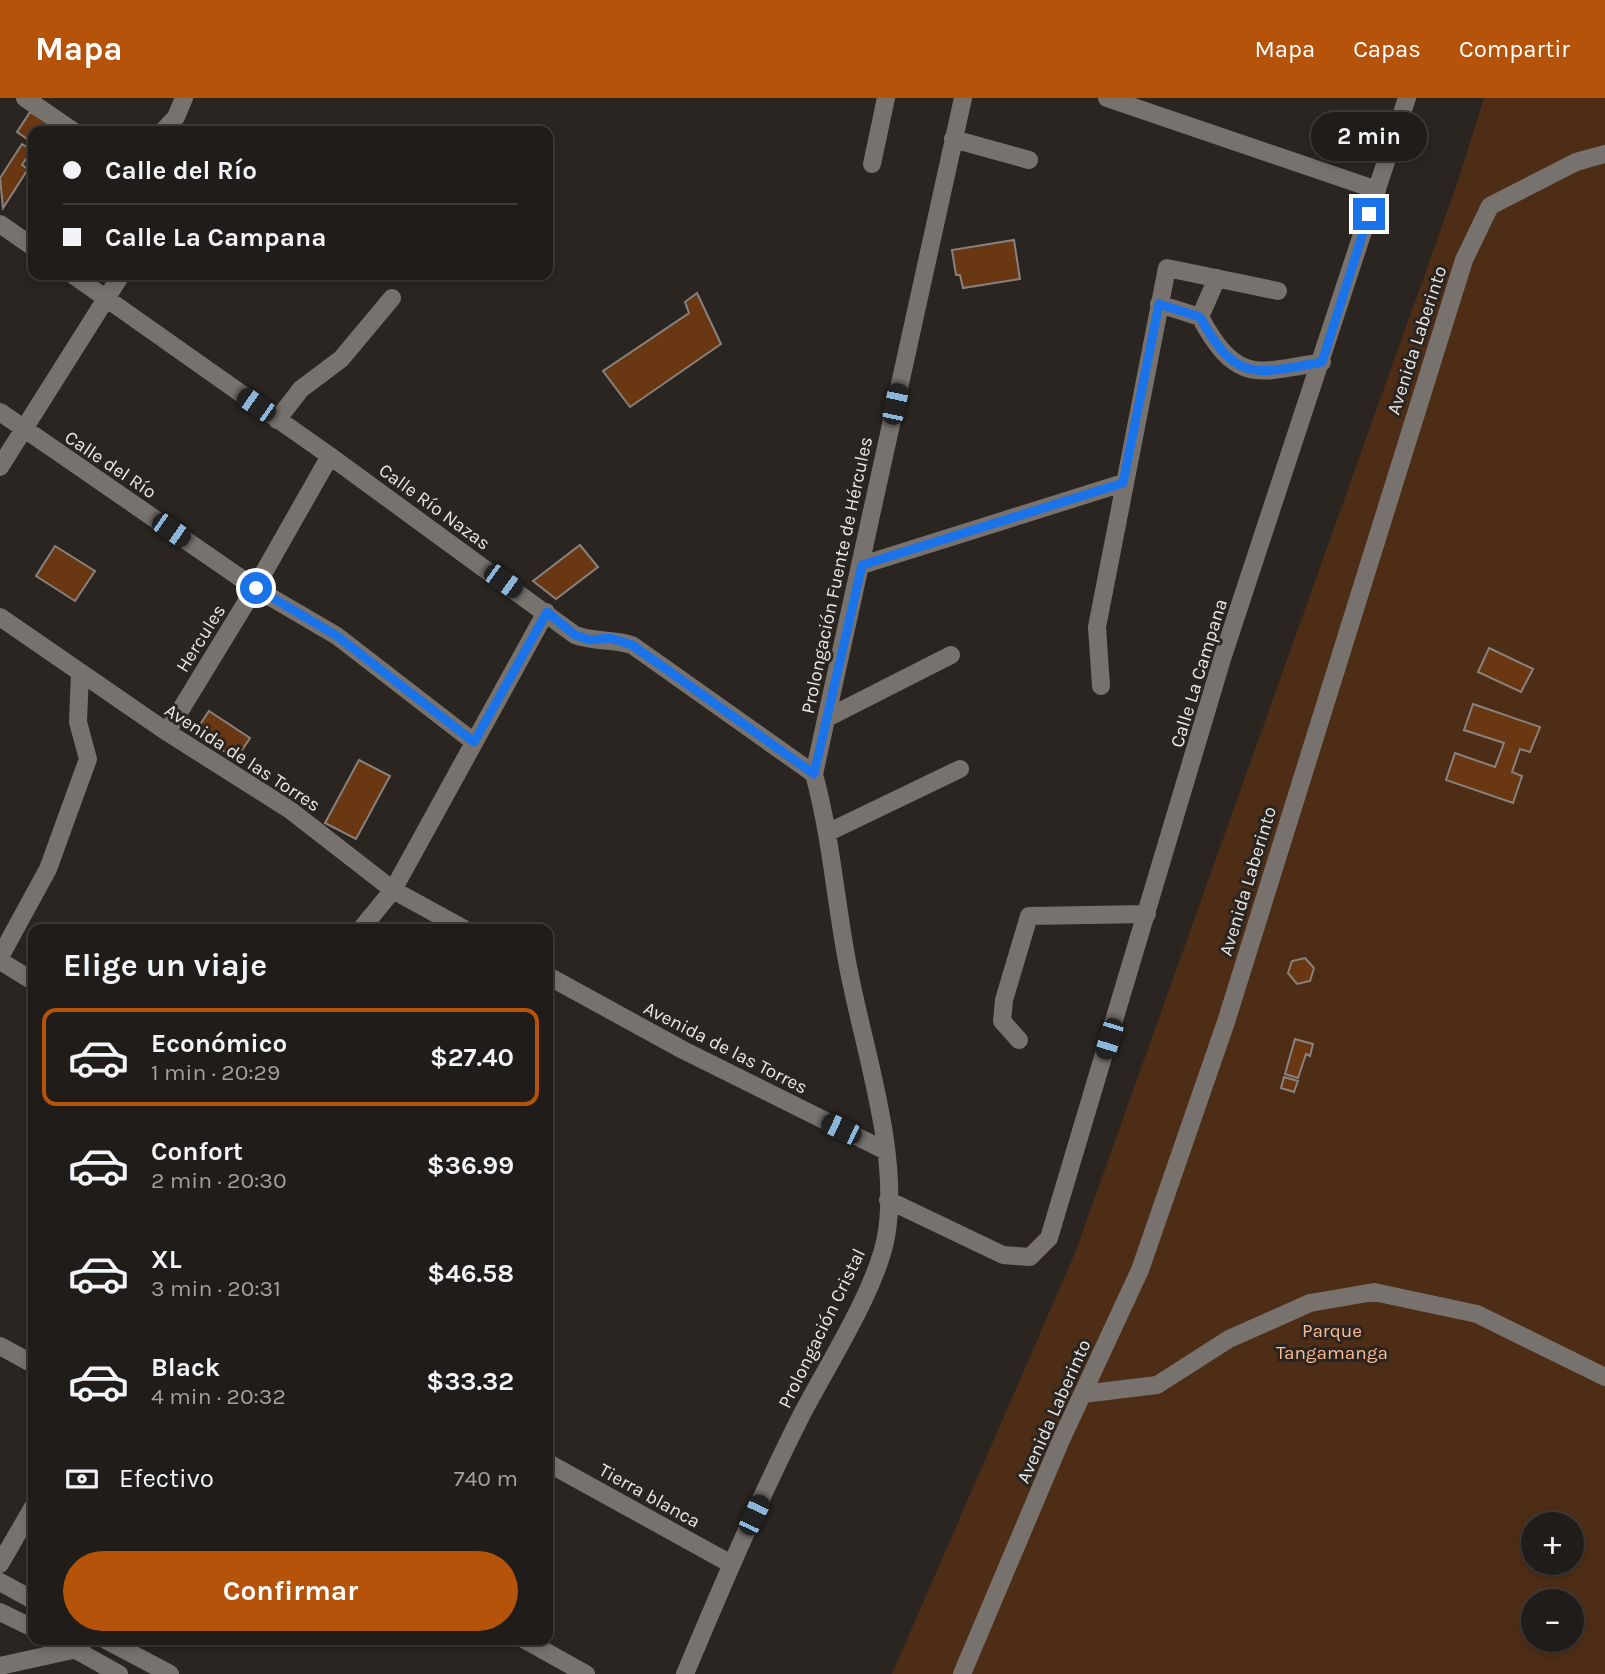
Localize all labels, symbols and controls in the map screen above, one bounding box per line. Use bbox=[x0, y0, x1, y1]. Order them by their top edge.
text: Mapa bbox=[35, 30, 123, 68]
text: Mapa bbox=[1254, 35, 1315, 63]
text: Capas bbox=[1353, 35, 1421, 63]
text: Compartir bbox=[1459, 35, 1570, 63]
callout: 2 min bbox=[1311, 113, 1427, 162]
text: 2 min bbox=[1337, 123, 1401, 150]
text: Calle del Río bbox=[105, 155, 257, 186]
route end bbox=[1353, 198, 1385, 230]
text: Calle La Campana bbox=[105, 222, 326, 253]
street label: Avenida Laberinto bbox=[1383, 263, 1451, 417]
car bbox=[881, 381, 910, 427]
car bbox=[233, 384, 280, 426]
street label: Calle del Río bbox=[61, 426, 160, 503]
street label: Prolongación Fuente de Hércules bbox=[797, 435, 877, 716]
street label: Calle Río Nazas bbox=[374, 459, 494, 555]
car bbox=[148, 509, 195, 551]
car bbox=[480, 560, 527, 602]
route start bbox=[240, 572, 272, 604]
street label: Calle La Campana bbox=[1166, 596, 1232, 750]
street label: Hercules bbox=[171, 601, 230, 676]
street label: Avenida de las Torres bbox=[161, 699, 324, 816]
street label: Avenida Laberinto bbox=[1215, 804, 1281, 959]
text: Elige un viaje bbox=[63, 947, 267, 984]
street label: Avenida de las Torres bbox=[640, 997, 811, 1099]
car bbox=[1093, 1016, 1126, 1062]
icon: car bbox=[67, 1026, 130, 1089]
text: Económico bbox=[151, 1028, 287, 1059]
text: $27.40 bbox=[430, 1042, 514, 1073]
text: 1 min · 20:29 bbox=[151, 1059, 280, 1086]
car bbox=[818, 1110, 865, 1148]
icon: car bbox=[67, 1134, 130, 1197]
text: Confort bbox=[151, 1136, 243, 1167]
text: $36.99 bbox=[427, 1150, 514, 1181]
text: 2 min · 20:30 bbox=[151, 1167, 287, 1194]
icon: car bbox=[67, 1242, 130, 1305]
text: XL bbox=[151, 1244, 182, 1275]
street label: Prolongación Cristal bbox=[774, 1245, 870, 1412]
text: $46.58 bbox=[427, 1258, 514, 1289]
text: 3 min · 20:31 bbox=[151, 1275, 281, 1302]
park label: Parque Tangamanga bbox=[1276, 1320, 1388, 1364]
street label: Avenida Laberinto bbox=[1012, 1336, 1095, 1487]
icon: car bbox=[67, 1350, 130, 1413]
text: Black bbox=[151, 1352, 220, 1383]
text: $33.32 bbox=[426, 1366, 514, 1397]
text: 4 min · 20:32 bbox=[151, 1383, 286, 1410]
street label: Tierra blanca bbox=[595, 1459, 704, 1533]
icon: cash bbox=[63, 1460, 101, 1498]
text: Efectivo bbox=[119, 1463, 214, 1494]
text: 740 m bbox=[454, 1465, 518, 1492]
car bbox=[736, 1492, 773, 1538]
map controls bbox=[1521, 1512, 1584, 1652]
button: + bbox=[1521, 1512, 1584, 1575]
button: Confirmar bbox=[63, 1551, 518, 1631]
button: − bbox=[1521, 1589, 1584, 1652]

